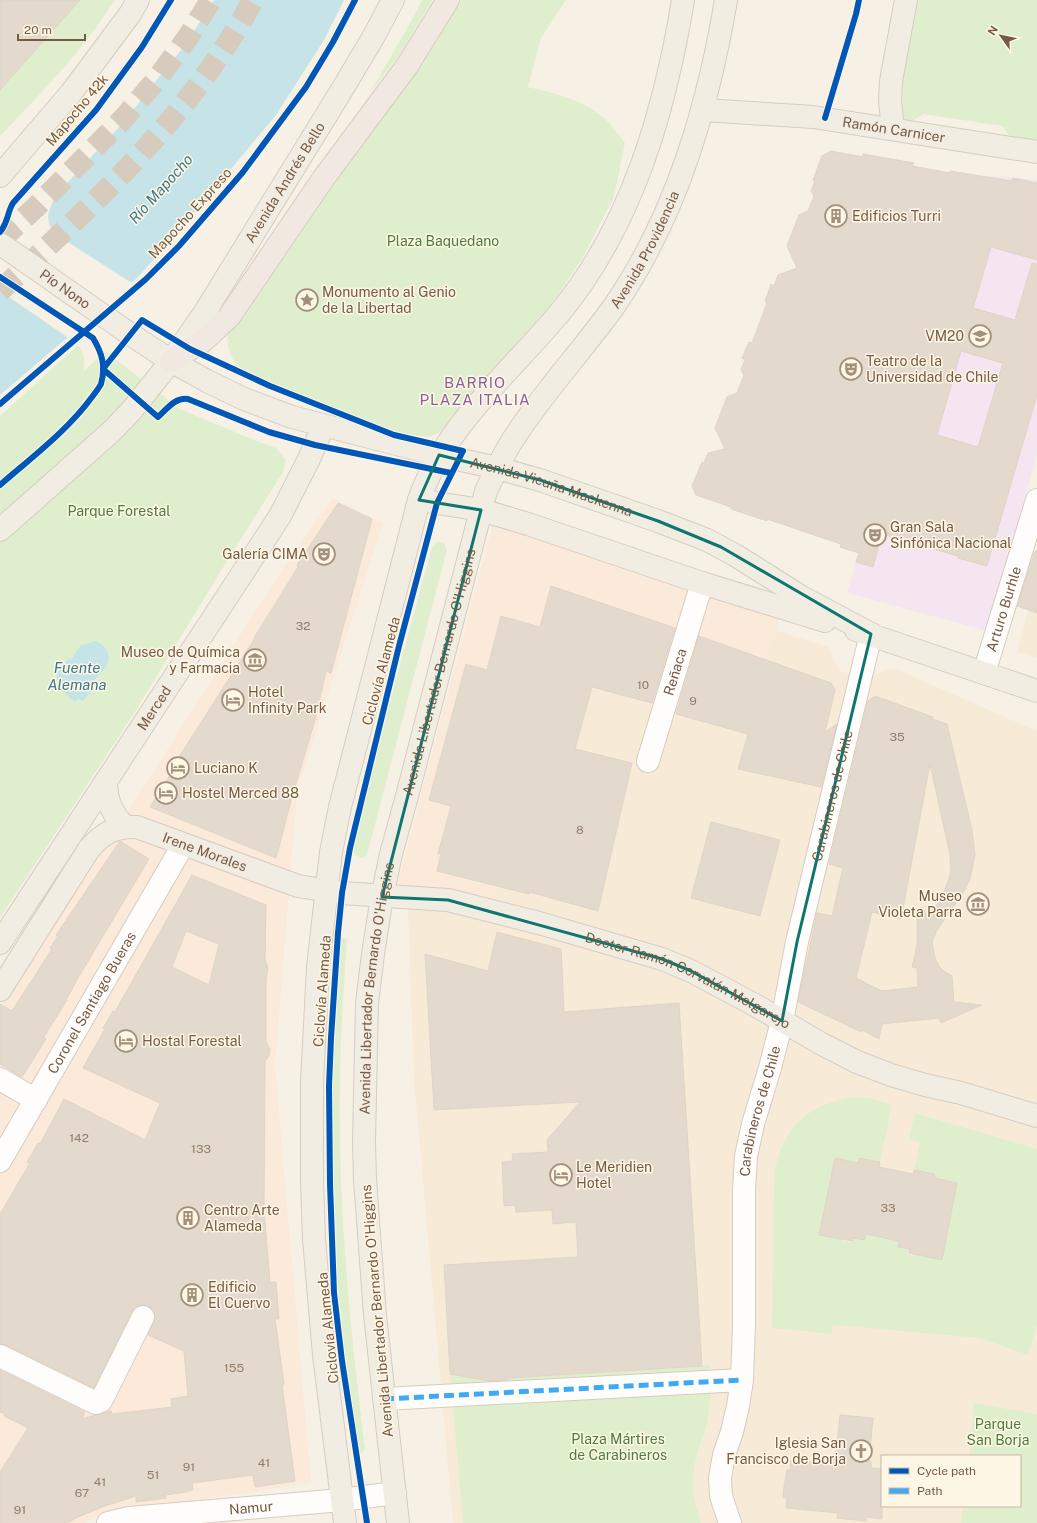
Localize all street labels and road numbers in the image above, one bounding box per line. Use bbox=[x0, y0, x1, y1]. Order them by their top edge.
street label: Mapocho 42k bbox=[43, 71, 112, 149]
street label: Ramón Carnicer bbox=[841, 114, 946, 146]
street label: Avenida Andrés Bello bbox=[242, 119, 328, 246]
street label: Mapocho Expreso bbox=[145, 164, 235, 262]
street label: Avenida Providencia bbox=[607, 189, 682, 311]
street label: Pío Nono bbox=[37, 266, 94, 312]
street label: Avenida Vicuña Mackenna bbox=[469, 454, 635, 520]
street label: Avenida Libertador Bernardo O'Higgins bbox=[400, 547, 479, 797]
street label: Arturo Burhle bbox=[983, 564, 1024, 654]
street label: Ciclovía Alameda bbox=[359, 615, 403, 727]
street label: Reñaca bbox=[660, 647, 690, 697]
street label: Merced bbox=[134, 683, 174, 733]
street label: Carabineros de Chile bbox=[809, 728, 856, 863]
street label: Irene Morales bbox=[160, 829, 249, 875]
street label: Avenida Libertador Bernardo O'Higgins bbox=[357, 861, 397, 1115]
street label: Coronel Santiago Bueras bbox=[44, 929, 139, 1076]
street label: Doctor Ramón Corvalán Melgarejo bbox=[583, 929, 793, 1032]
street label: Ciclovía Alameda bbox=[310, 935, 334, 1047]
street label: Carabineros de Chile bbox=[737, 1044, 783, 1177]
street label: Avenida Libertador Bernardo O'Higgins bbox=[358, 1184, 396, 1438]
street label: Ciclovía Alameda bbox=[314, 1272, 342, 1384]
street label: Namur bbox=[228, 1498, 274, 1518]

